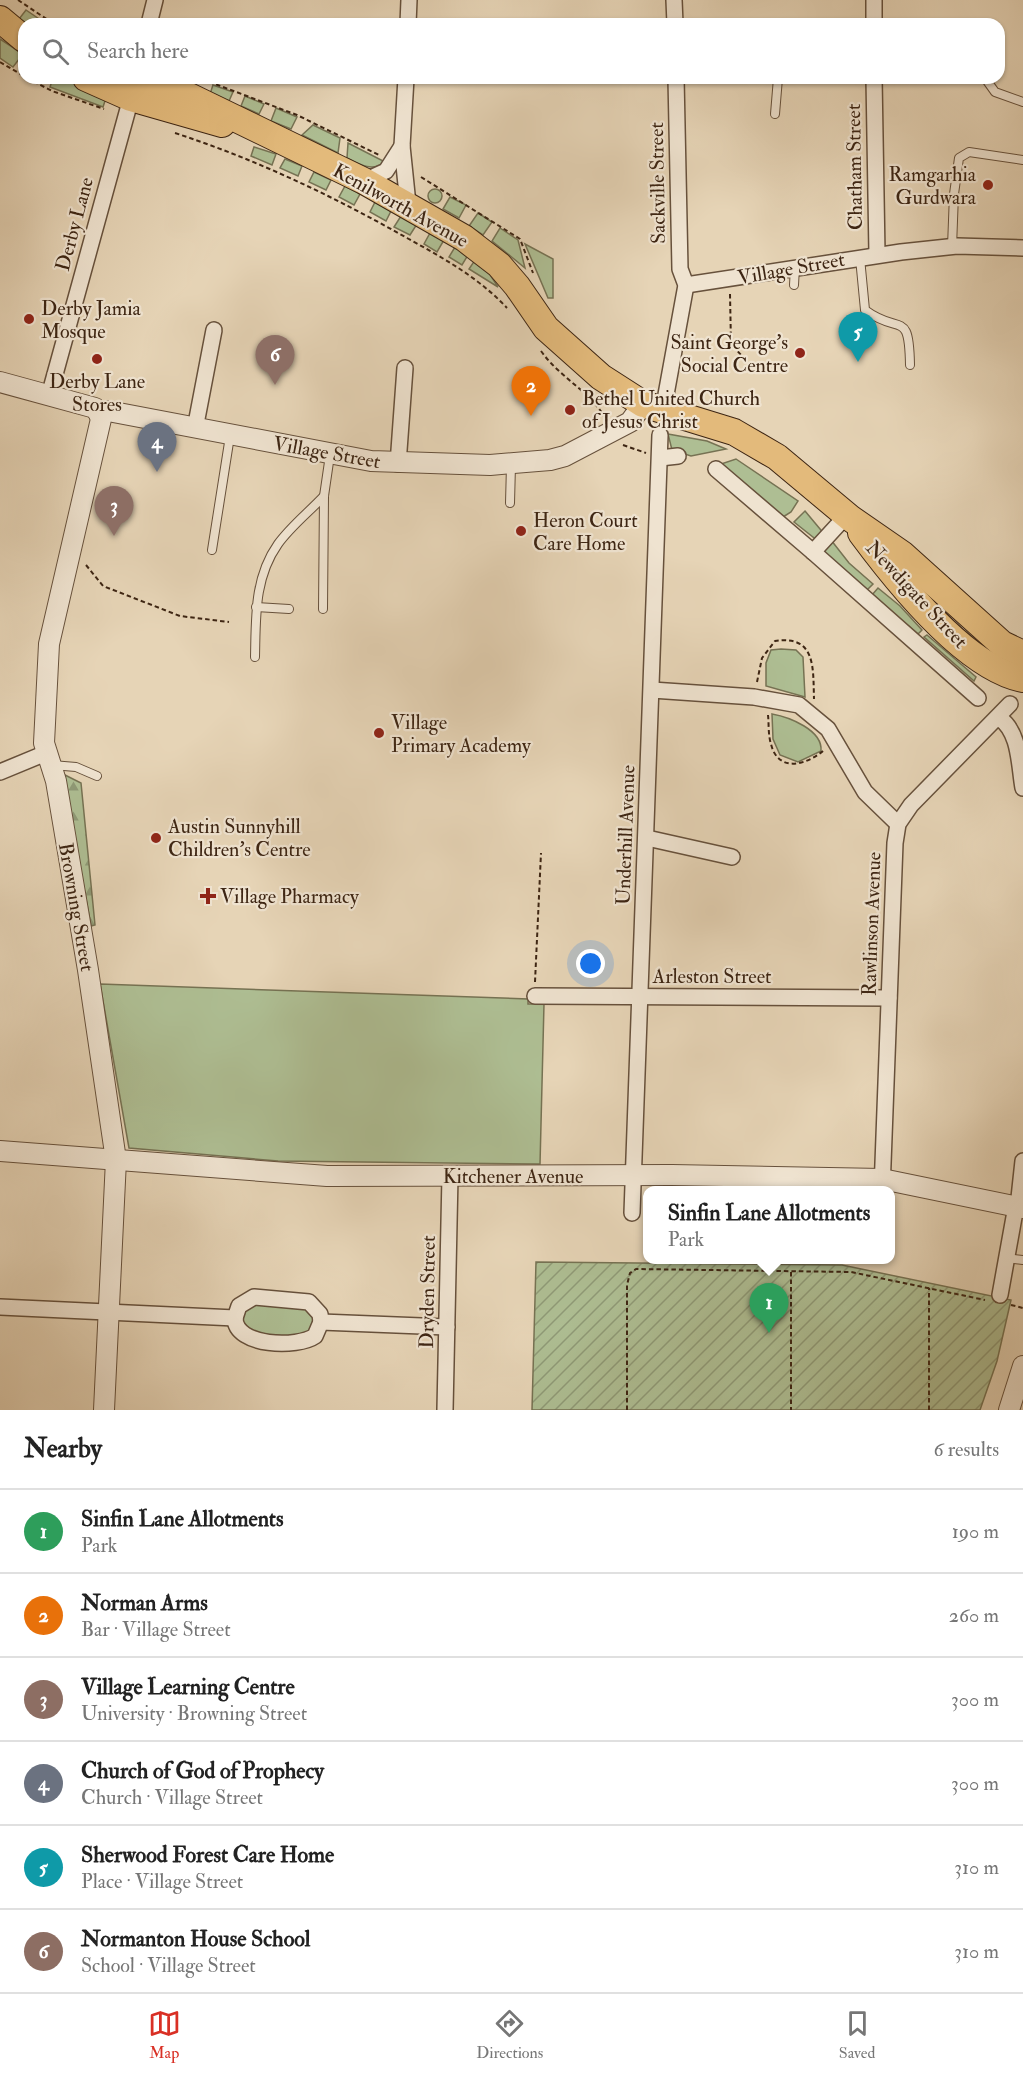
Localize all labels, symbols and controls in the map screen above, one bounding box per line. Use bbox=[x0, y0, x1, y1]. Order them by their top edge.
search box bbox=[18, 18, 1005, 84]
icon: search bbox=[39, 35, 72, 68]
text: Search here bbox=[87, 37, 189, 65]
street label: Chatham Street bbox=[841, 103, 868, 230]
street label: Sackville Street bbox=[644, 121, 671, 244]
street label: Kenilworth Avenue bbox=[329, 158, 473, 253]
place label: Ramgarhia Gurdwara bbox=[888, 162, 977, 210]
street label: Derby Lane bbox=[50, 174, 99, 274]
marker: Ramgarhia Gurdwara bbox=[981, 178, 995, 192]
street label: Village Street bbox=[735, 247, 847, 290]
place label: Derby Jamia Mosque bbox=[41, 296, 142, 344]
marker: Derby Jamia Mosque bbox=[22, 312, 36, 326]
pin: 5 bbox=[838, 312, 878, 362]
place label: Saint George's Social Centre bbox=[670, 330, 788, 378]
pin: 6 bbox=[256, 336, 294, 385]
marker: Saint George's Social Centre bbox=[793, 346, 807, 360]
marker: Derby Lane Stores bbox=[90, 352, 104, 366]
pin: 2 bbox=[512, 366, 550, 416]
place label: Derby Lane Stores bbox=[49, 369, 145, 417]
place label: Bethel United Church of Jesus Christ bbox=[582, 386, 761, 434]
marker: Bethel United Church of Jesus Christ bbox=[563, 403, 577, 417]
pin: 4 bbox=[138, 422, 176, 472]
street label: Village Street bbox=[271, 431, 383, 474]
pin: 3 bbox=[94, 486, 134, 536]
place label: Heron Court Care Home bbox=[533, 508, 638, 556]
marker: Heron Court Care Home bbox=[514, 524, 528, 538]
street label: Newdigate Street bbox=[860, 535, 973, 654]
place label: Village Primary Academy bbox=[391, 710, 532, 758]
marker: Village Primary Academy bbox=[372, 726, 386, 740]
street label: Underhill Avenue bbox=[611, 764, 640, 906]
place label: Austin Sunnyhill Children's Centre bbox=[167, 814, 311, 862]
marker: Austin Sunnyhill Children's Centre bbox=[149, 831, 163, 845]
street label: Browning Street bbox=[53, 841, 100, 974]
street label: Rawlinson Avenue bbox=[856, 852, 887, 997]
place label: Village Pharmacy bbox=[220, 884, 360, 909]
marker: Village Pharmacy bbox=[201, 889, 215, 903]
your location bbox=[576, 949, 605, 978]
street label: Arleston Street bbox=[651, 964, 772, 989]
street label: Kitchener Avenue bbox=[443, 1164, 583, 1189]
popup bbox=[643, 1186, 895, 1264]
text: Sinfin Lane Allotments bbox=[668, 1199, 870, 1227]
text: Park bbox=[668, 1227, 704, 1252]
street label: Dryden Street bbox=[414, 1235, 441, 1349]
pin: 1 bbox=[750, 1284, 788, 1333]
text: Nearby bbox=[24, 1433, 102, 1465]
text: 6 results bbox=[933, 1437, 999, 1462]
text: Sinfin Lane Allotments bbox=[81, 1505, 284, 1533]
text: 1 bbox=[40, 1519, 47, 1544]
text: 190 m bbox=[952, 1519, 999, 1544]
text: Park bbox=[81, 1533, 117, 1558]
text: Norman Arms bbox=[81, 1589, 208, 1617]
text: 2 bbox=[38, 1603, 49, 1628]
text: 260 m bbox=[949, 1603, 999, 1628]
text: Bar · Village Street bbox=[81, 1617, 231, 1642]
text: Village Learning Centre bbox=[81, 1673, 295, 1701]
text: 3 bbox=[40, 1687, 47, 1712]
text: 300 m bbox=[951, 1687, 999, 1712]
text: University · Browning Street bbox=[81, 1701, 307, 1726]
text: Church of God of Prophecy bbox=[81, 1757, 324, 1785]
text: 4 bbox=[38, 1771, 49, 1796]
text: 300 m bbox=[951, 1771, 999, 1796]
text: Church · Village Street bbox=[81, 1785, 263, 1810]
text: Sherwood Forest Care Home bbox=[81, 1841, 334, 1869]
text: 5 bbox=[39, 1855, 48, 1880]
text: 310 m bbox=[954, 1855, 999, 1880]
text: Place · Village Street bbox=[81, 1869, 243, 1894]
text: Normanton House School bbox=[81, 1925, 310, 1953]
text: 6 bbox=[38, 1939, 49, 1964]
text: 310 m bbox=[954, 1939, 999, 1964]
text: School · Village Street bbox=[81, 1953, 256, 1978]
tab: Map bbox=[148, 2007, 181, 2063]
tab: Directions bbox=[476, 2007, 543, 2063]
tab: Saved bbox=[839, 2007, 875, 2063]

